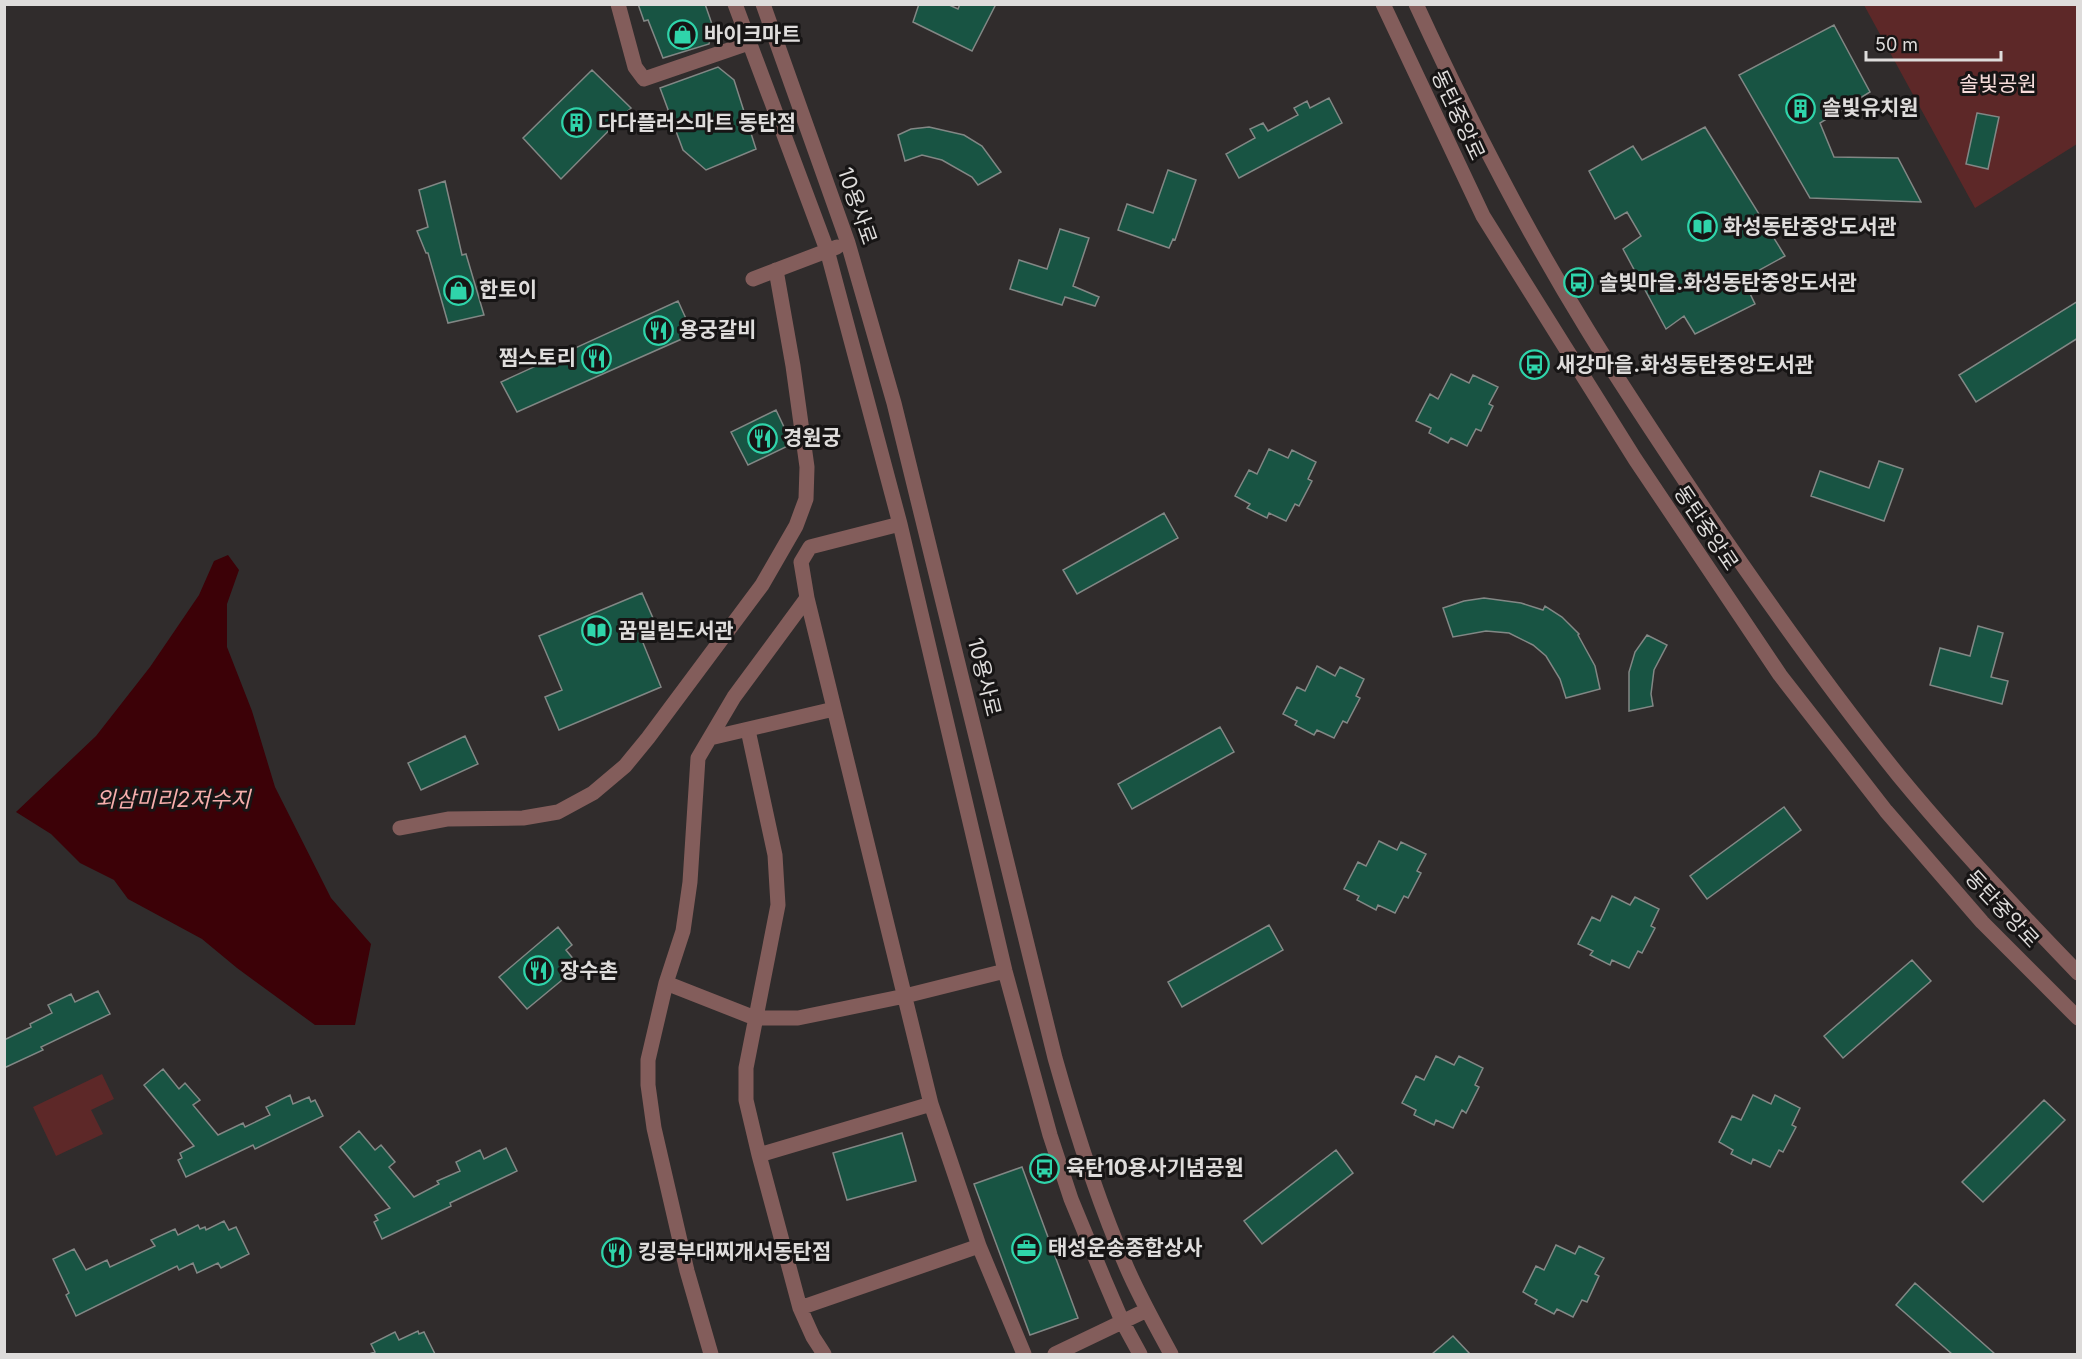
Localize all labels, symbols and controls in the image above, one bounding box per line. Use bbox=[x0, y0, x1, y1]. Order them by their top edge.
shop icon: 바이크마트 bbox=[667, 19, 699, 51]
place label: 바이크마트 bbox=[704, 22, 801, 47]
scale bar bbox=[1866, 24, 2001, 62]
text: 50 m bbox=[1875, 34, 1918, 55]
street label: 동탄중앙로 bbox=[1427, 66, 1490, 164]
park label: 솔빛공원 bbox=[1959, 71, 2037, 96]
building icon: 솔빛유치원 bbox=[1785, 92, 1817, 124]
place label: 솔빛유치원 bbox=[1822, 95, 1919, 120]
building icon: 다다플러스마트 동탄점 bbox=[561, 107, 593, 139]
place label: 다다플러스마트 동탄점 bbox=[598, 110, 796, 135]
street label: 10용사로 bbox=[833, 164, 882, 248]
library icon: 화성동탄중앙도서관 bbox=[1686, 211, 1718, 243]
place label: 화성동탄중앙도서관 bbox=[1723, 214, 1897, 239]
bus stop icon: 솔빛마을.화성동탄중앙도서관 bbox=[1562, 267, 1594, 299]
place label: 솔빛마을.화성동탄중앙도서관 bbox=[1599, 270, 1857, 295]
shop icon: 한토이 bbox=[442, 274, 474, 306]
place label: 한토이 bbox=[479, 277, 537, 302]
restaurant icon: 용궁갈비 bbox=[642, 314, 674, 346]
place label: 용궁갈비 bbox=[679, 317, 756, 342]
restaurant icon: 찜스토리 bbox=[581, 342, 613, 374]
place label: 찜스토리 bbox=[499, 345, 576, 370]
bus stop icon: 새강마을.화성동탄중앙도서관 bbox=[1519, 349, 1551, 381]
place label: 새강마을.화성동탄중앙도서관 bbox=[1556, 352, 1814, 377]
restaurant icon: 경원궁 bbox=[746, 422, 778, 454]
place label: 경원궁 bbox=[783, 425, 841, 450]
street label: 동탄중앙로 bbox=[1669, 481, 1744, 575]
library icon: 꿈밀림도서관 bbox=[581, 615, 613, 647]
place label: 꿈밀림도서관 bbox=[618, 618, 734, 643]
street label: 10용사로 bbox=[963, 635, 1006, 719]
water label: 외삼미리2저수지 bbox=[95, 786, 252, 812]
street label: 동탄중앙로 bbox=[1960, 865, 2044, 953]
restaurant icon: 장수촌 bbox=[523, 955, 555, 987]
place label: 장수촌 bbox=[560, 958, 618, 983]
bus stop icon: 육탄10용사기념공원 bbox=[1029, 1152, 1061, 1184]
place label: 육탄10용사기념공원 bbox=[1066, 1155, 1244, 1180]
office icon: 태성운송종합상사 bbox=[1011, 1232, 1043, 1264]
place label: 태성운송종합상사 bbox=[1048, 1235, 1203, 1260]
restaurant icon: 킹콩부대찌개서동탄점 bbox=[601, 1236, 633, 1268]
place label: 킹콩부대찌개서동탄점 bbox=[638, 1239, 831, 1264]

